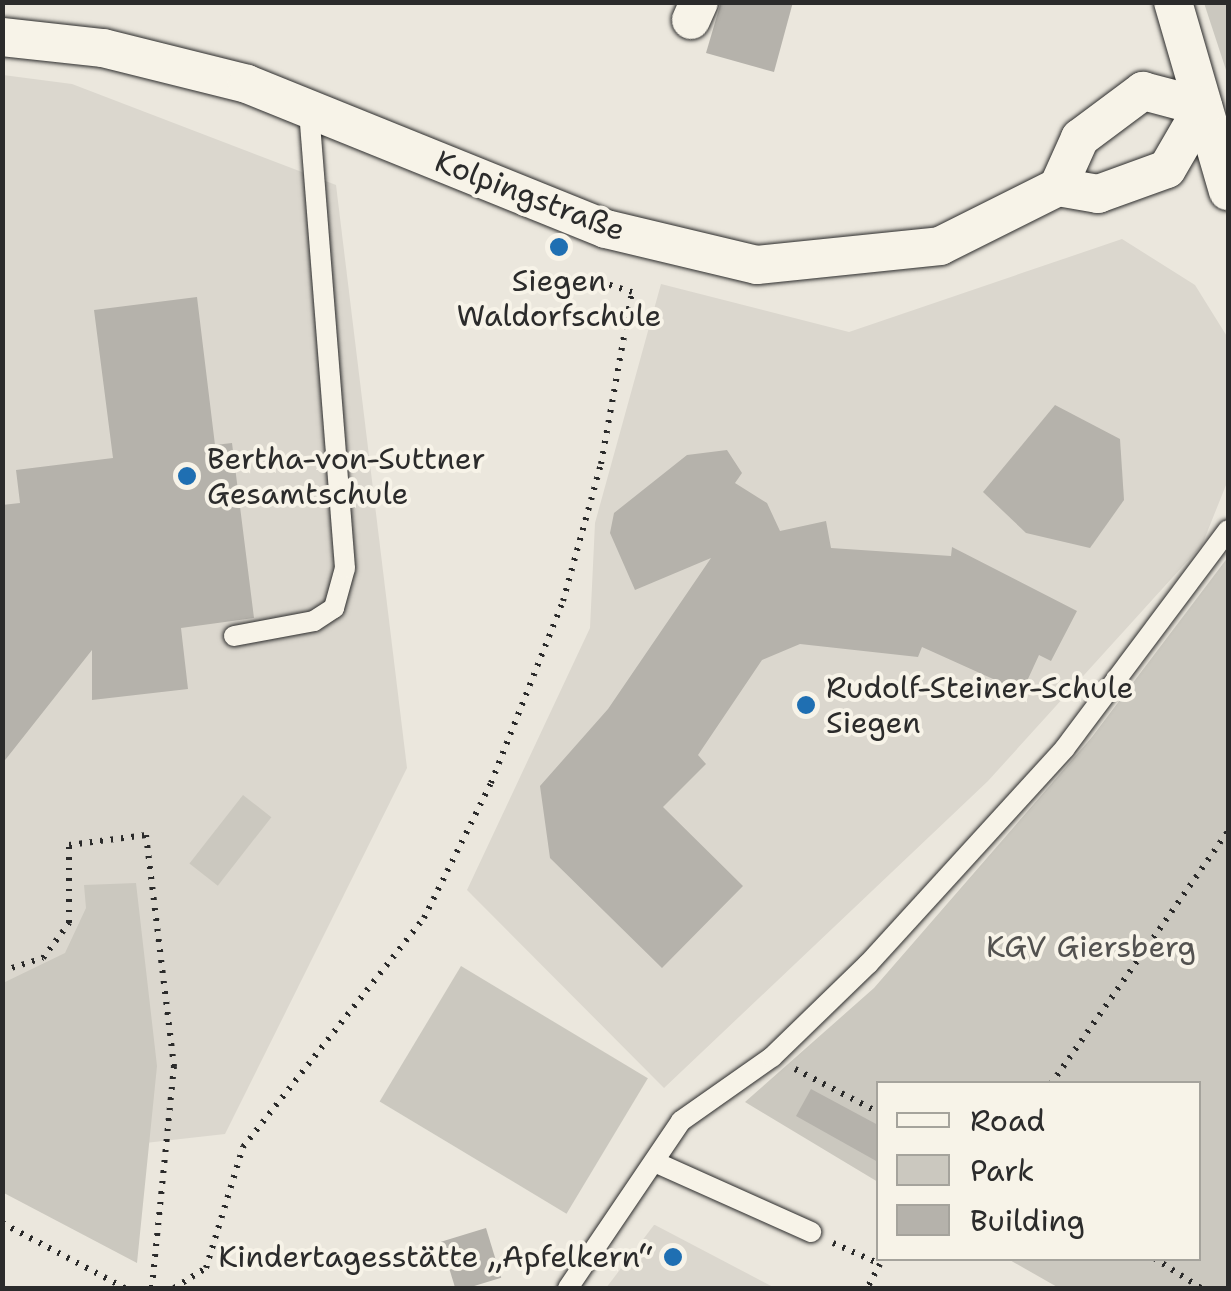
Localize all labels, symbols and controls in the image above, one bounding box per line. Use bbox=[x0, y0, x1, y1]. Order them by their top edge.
street label: Kolpingstraße bbox=[430, 143, 630, 249]
marker: Siegen Waldorfschule bbox=[548, 236, 570, 258]
place label: Siegen Waldorfschule bbox=[456, 263, 662, 334]
place label: Bertha-von-Suttner Gesamtschule bbox=[207, 441, 485, 512]
marker: Bertha-von-Suttner Gesamtschule bbox=[176, 465, 198, 487]
place label: Rudolf-Steiner-Schule Siegen bbox=[826, 670, 1133, 740]
marker: Rudolf-Steiner-Schule Siegen bbox=[795, 694, 817, 716]
park label: KGV Giersberg bbox=[986, 929, 1196, 965]
legend bbox=[876, 1081, 1201, 1261]
text: Road bbox=[970, 1100, 1045, 1141]
text: Park bbox=[970, 1150, 1034, 1191]
text: Building bbox=[970, 1200, 1085, 1241]
place label: Kindertagesstätte „Apfelkern“ bbox=[218, 1239, 653, 1275]
marker: Kindertagesstätte „Apfelkern“ bbox=[662, 1246, 684, 1268]

